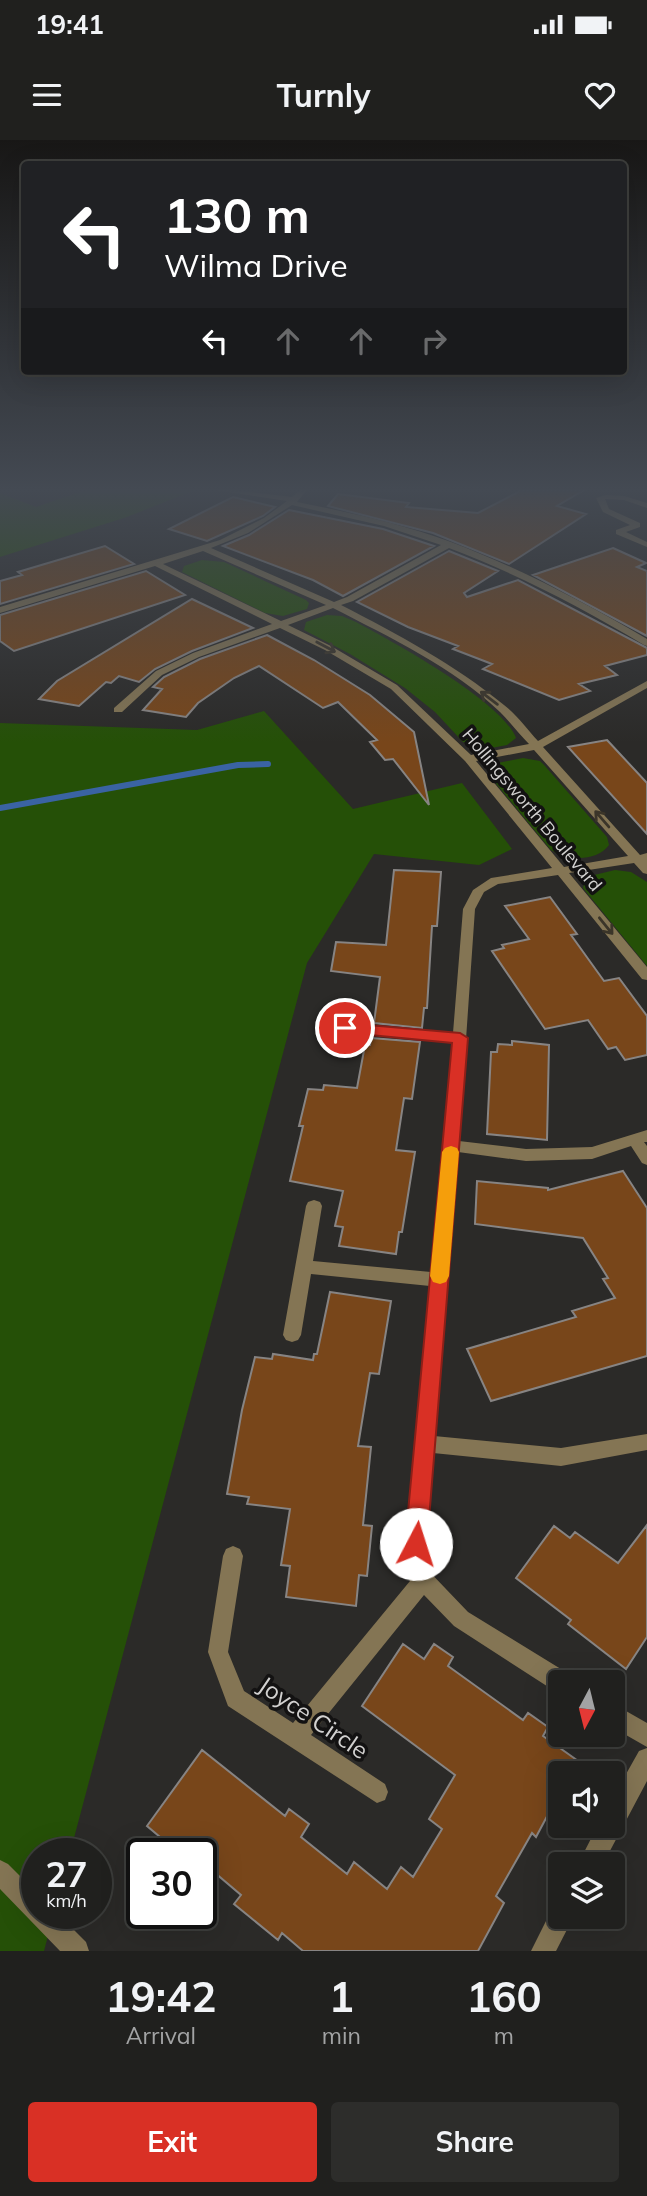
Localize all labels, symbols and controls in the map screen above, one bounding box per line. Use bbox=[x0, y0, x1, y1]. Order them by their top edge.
text: 19:41 bbox=[35, 8, 104, 41]
text: Turnly bbox=[276, 75, 371, 115]
icon: menu bbox=[28, 76, 66, 114]
icon: heart bbox=[581, 76, 619, 114]
text: 130 m bbox=[164, 184, 310, 245]
icon: left bbox=[49, 189, 140, 280]
text: Wilma Drive bbox=[164, 245, 348, 285]
icon: left bbox=[196, 322, 234, 360]
icon: ahead bbox=[269, 322, 307, 360]
icon: ahead bbox=[342, 322, 380, 360]
icon: right bbox=[415, 322, 453, 360]
one-way arrow bbox=[315, 641, 336, 655]
one-way arrow bbox=[480, 691, 498, 706]
street label: Hollingsworth Boulevard bbox=[457, 724, 607, 896]
one-way arrow bbox=[594, 811, 610, 829]
one-way arrow bbox=[598, 917, 614, 935]
pin bbox=[315, 998, 375, 1058]
icon: arrive bbox=[326, 1009, 364, 1047]
position arrow bbox=[379, 1507, 453, 1581]
street label: Joyce Circle bbox=[253, 1669, 374, 1765]
north arrow bbox=[548, 1670, 625, 1746]
map controls bbox=[548, 1670, 625, 1929]
button: sound bbox=[548, 1761, 625, 1838]
speed limit sign: 30 bbox=[126, 1838, 217, 1929]
text: 27 bbox=[45, 1852, 88, 1896]
button: layers bbox=[548, 1852, 625, 1929]
text: km/h bbox=[46, 1889, 87, 1912]
text: 19:42 bbox=[105, 1970, 216, 2023]
text: 1 bbox=[329, 1970, 354, 2023]
text: 160 bbox=[466, 1970, 542, 2023]
text: Arrival bbox=[126, 2021, 196, 2050]
text: min bbox=[322, 2021, 361, 2050]
text: m bbox=[494, 2021, 514, 2050]
button: Exit bbox=[28, 2102, 317, 2182]
button: Share bbox=[331, 2102, 619, 2182]

